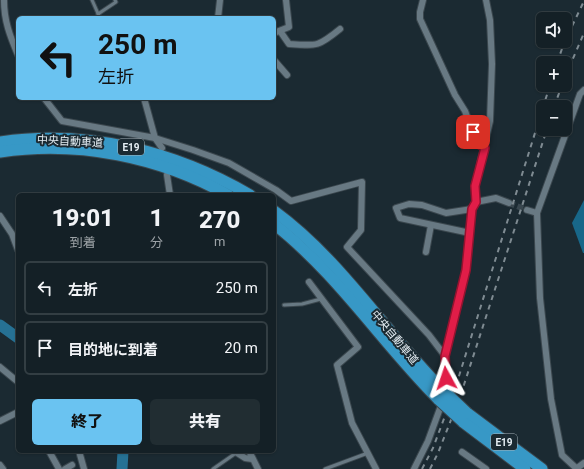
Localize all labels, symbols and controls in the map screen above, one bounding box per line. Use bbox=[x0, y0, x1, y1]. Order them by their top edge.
map controls bbox=[536, 12, 572, 136]
button: sound bbox=[536, 12, 572, 48]
text: 250 m bbox=[98, 28, 177, 61]
icon: left bbox=[32, 32, 84, 84]
button: + bbox=[536, 56, 572, 92]
text: 左折 bbox=[98, 66, 134, 87]
button: − bbox=[536, 100, 572, 136]
pin bbox=[456, 115, 490, 149]
icon: arrive bbox=[462, 121, 484, 143]
street label: 中央自動車道 bbox=[37, 133, 103, 150]
road number: E19 bbox=[118, 139, 144, 155]
text: 19:01 bbox=[52, 204, 114, 232]
text: 1 bbox=[149, 204, 163, 232]
text: 270 bbox=[199, 206, 240, 234]
text: m bbox=[214, 234, 225, 249]
text: 到着 bbox=[70, 235, 96, 250]
text: 分 bbox=[150, 235, 163, 250]
icon: left bbox=[34, 277, 56, 299]
text: 250 m bbox=[216, 279, 258, 297]
text: 左折 bbox=[68, 281, 98, 299]
street label: 中央自動車道 bbox=[368, 308, 421, 367]
icon: arrive bbox=[34, 337, 56, 359]
text: 20 m bbox=[224, 339, 258, 357]
text: 目的地に到着 bbox=[68, 341, 158, 359]
position arrow bbox=[425, 357, 467, 399]
button: 終了 bbox=[32, 399, 142, 445]
button: 共有 bbox=[150, 399, 260, 445]
road number: E19 bbox=[491, 434, 517, 450]

